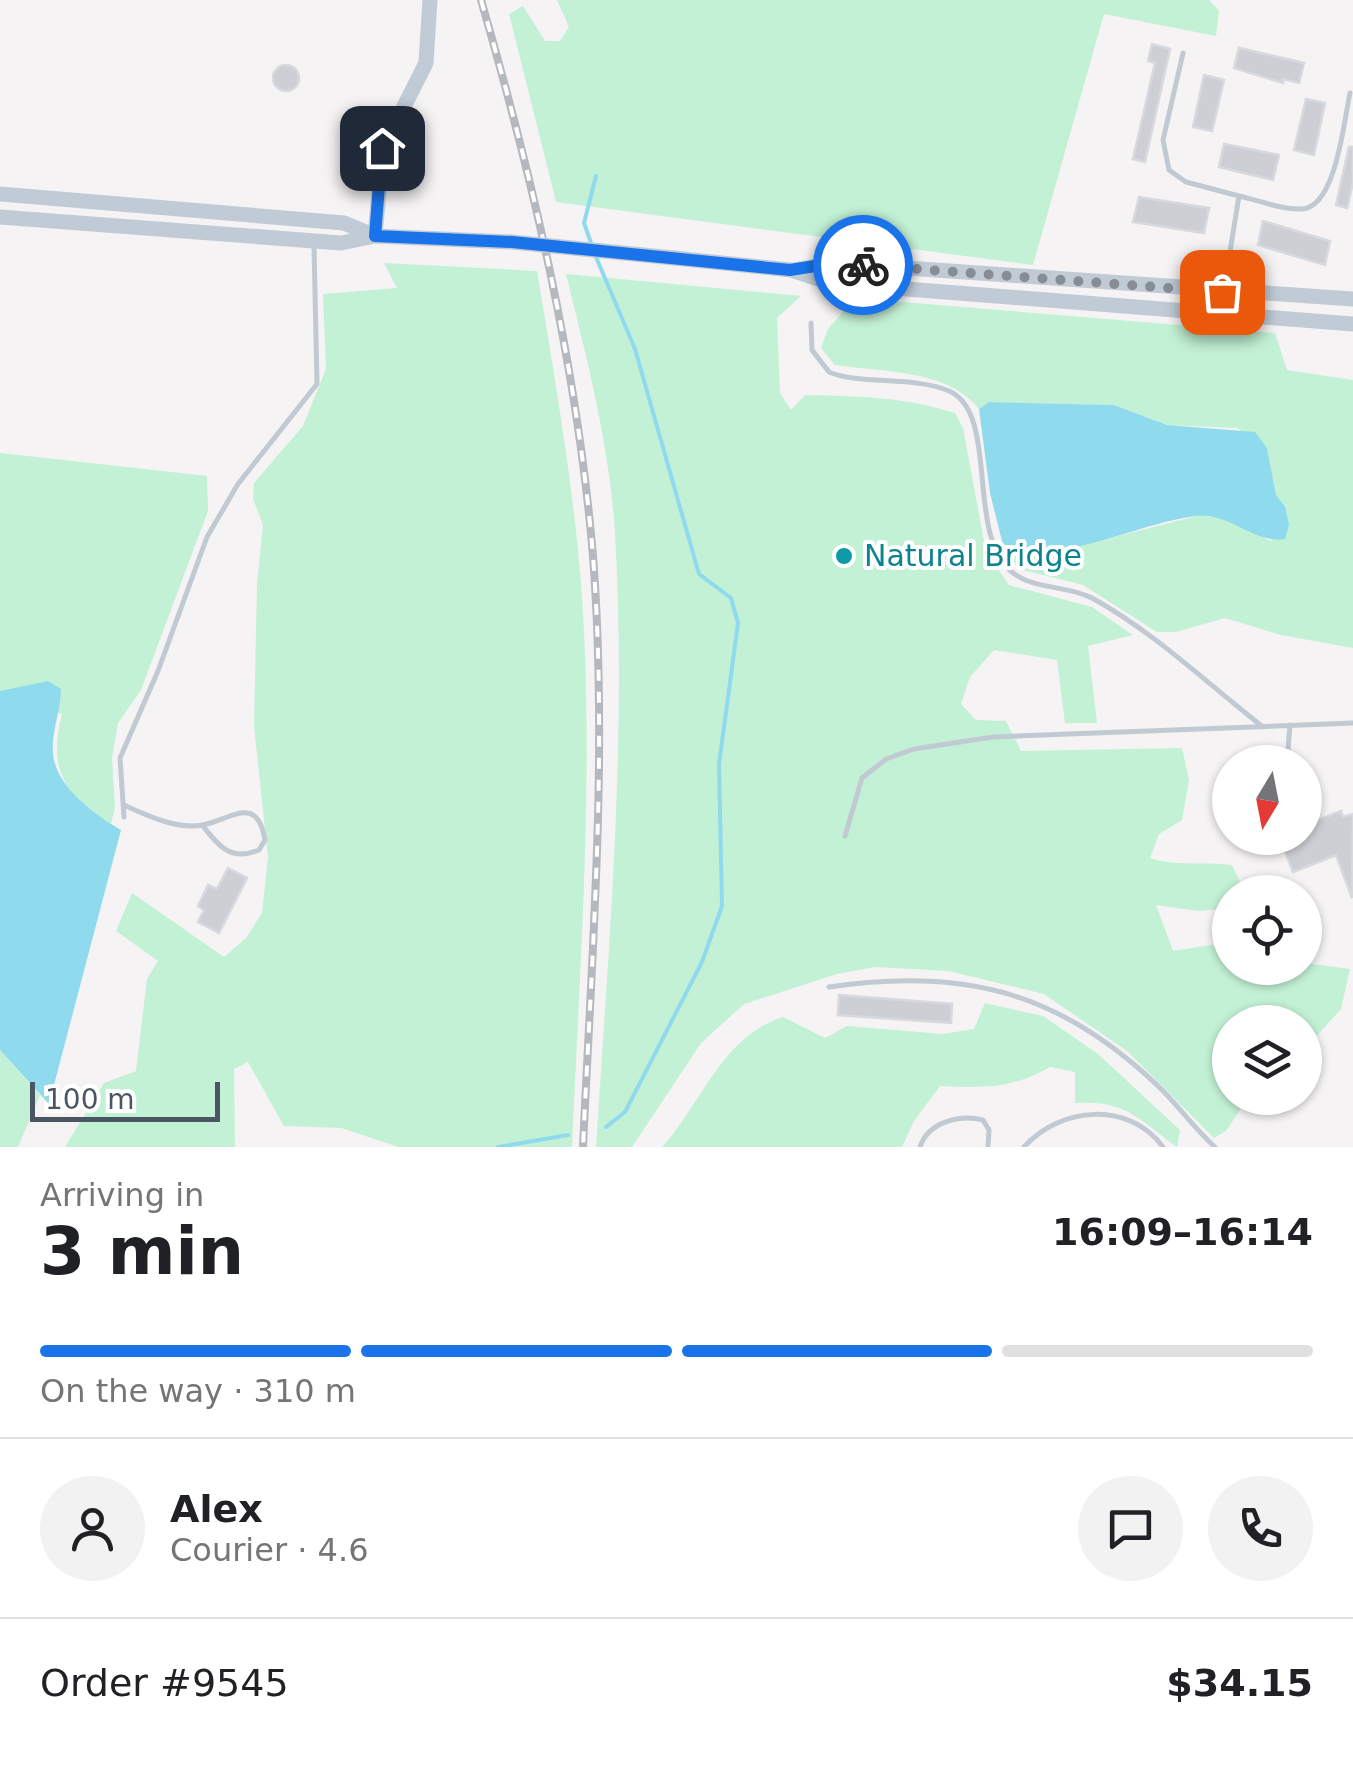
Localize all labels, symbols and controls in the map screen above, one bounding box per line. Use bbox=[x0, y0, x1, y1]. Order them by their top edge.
pin bbox=[340, 106, 425, 191]
icon: home bbox=[355, 121, 410, 176]
courier bbox=[813, 215, 913, 315]
icon: bike bbox=[836, 238, 891, 293]
pin bbox=[1180, 250, 1265, 335]
icon: bag bbox=[1195, 265, 1250, 320]
place label: Natural Bridge bbox=[864, 538, 1082, 573]
marker: Natural Bridge bbox=[833, 545, 855, 567]
north arrow bbox=[1212, 745, 1322, 855]
map controls bbox=[1212, 745, 1322, 1115]
button: locate bbox=[1212, 875, 1322, 985]
button: layers bbox=[1212, 1005, 1322, 1115]
scale bar bbox=[30, 1077, 220, 1122]
text: 100 m bbox=[45, 1083, 135, 1116]
text: Arriving in bbox=[40, 1176, 204, 1214]
text: 16:09–16:14 bbox=[1052, 1210, 1313, 1254]
text: 3 min bbox=[40, 1214, 244, 1289]
text: On the way · 310 m bbox=[40, 1372, 356, 1410]
button: person bbox=[40, 1476, 145, 1581]
button: chat bbox=[1078, 1476, 1183, 1581]
button: phone bbox=[1208, 1476, 1313, 1581]
text: Alex bbox=[170, 1487, 263, 1531]
text: Courier · 4.6 bbox=[170, 1531, 369, 1569]
text: Order #9545 bbox=[40, 1661, 289, 1705]
text: $34.15 bbox=[1166, 1661, 1313, 1705]

